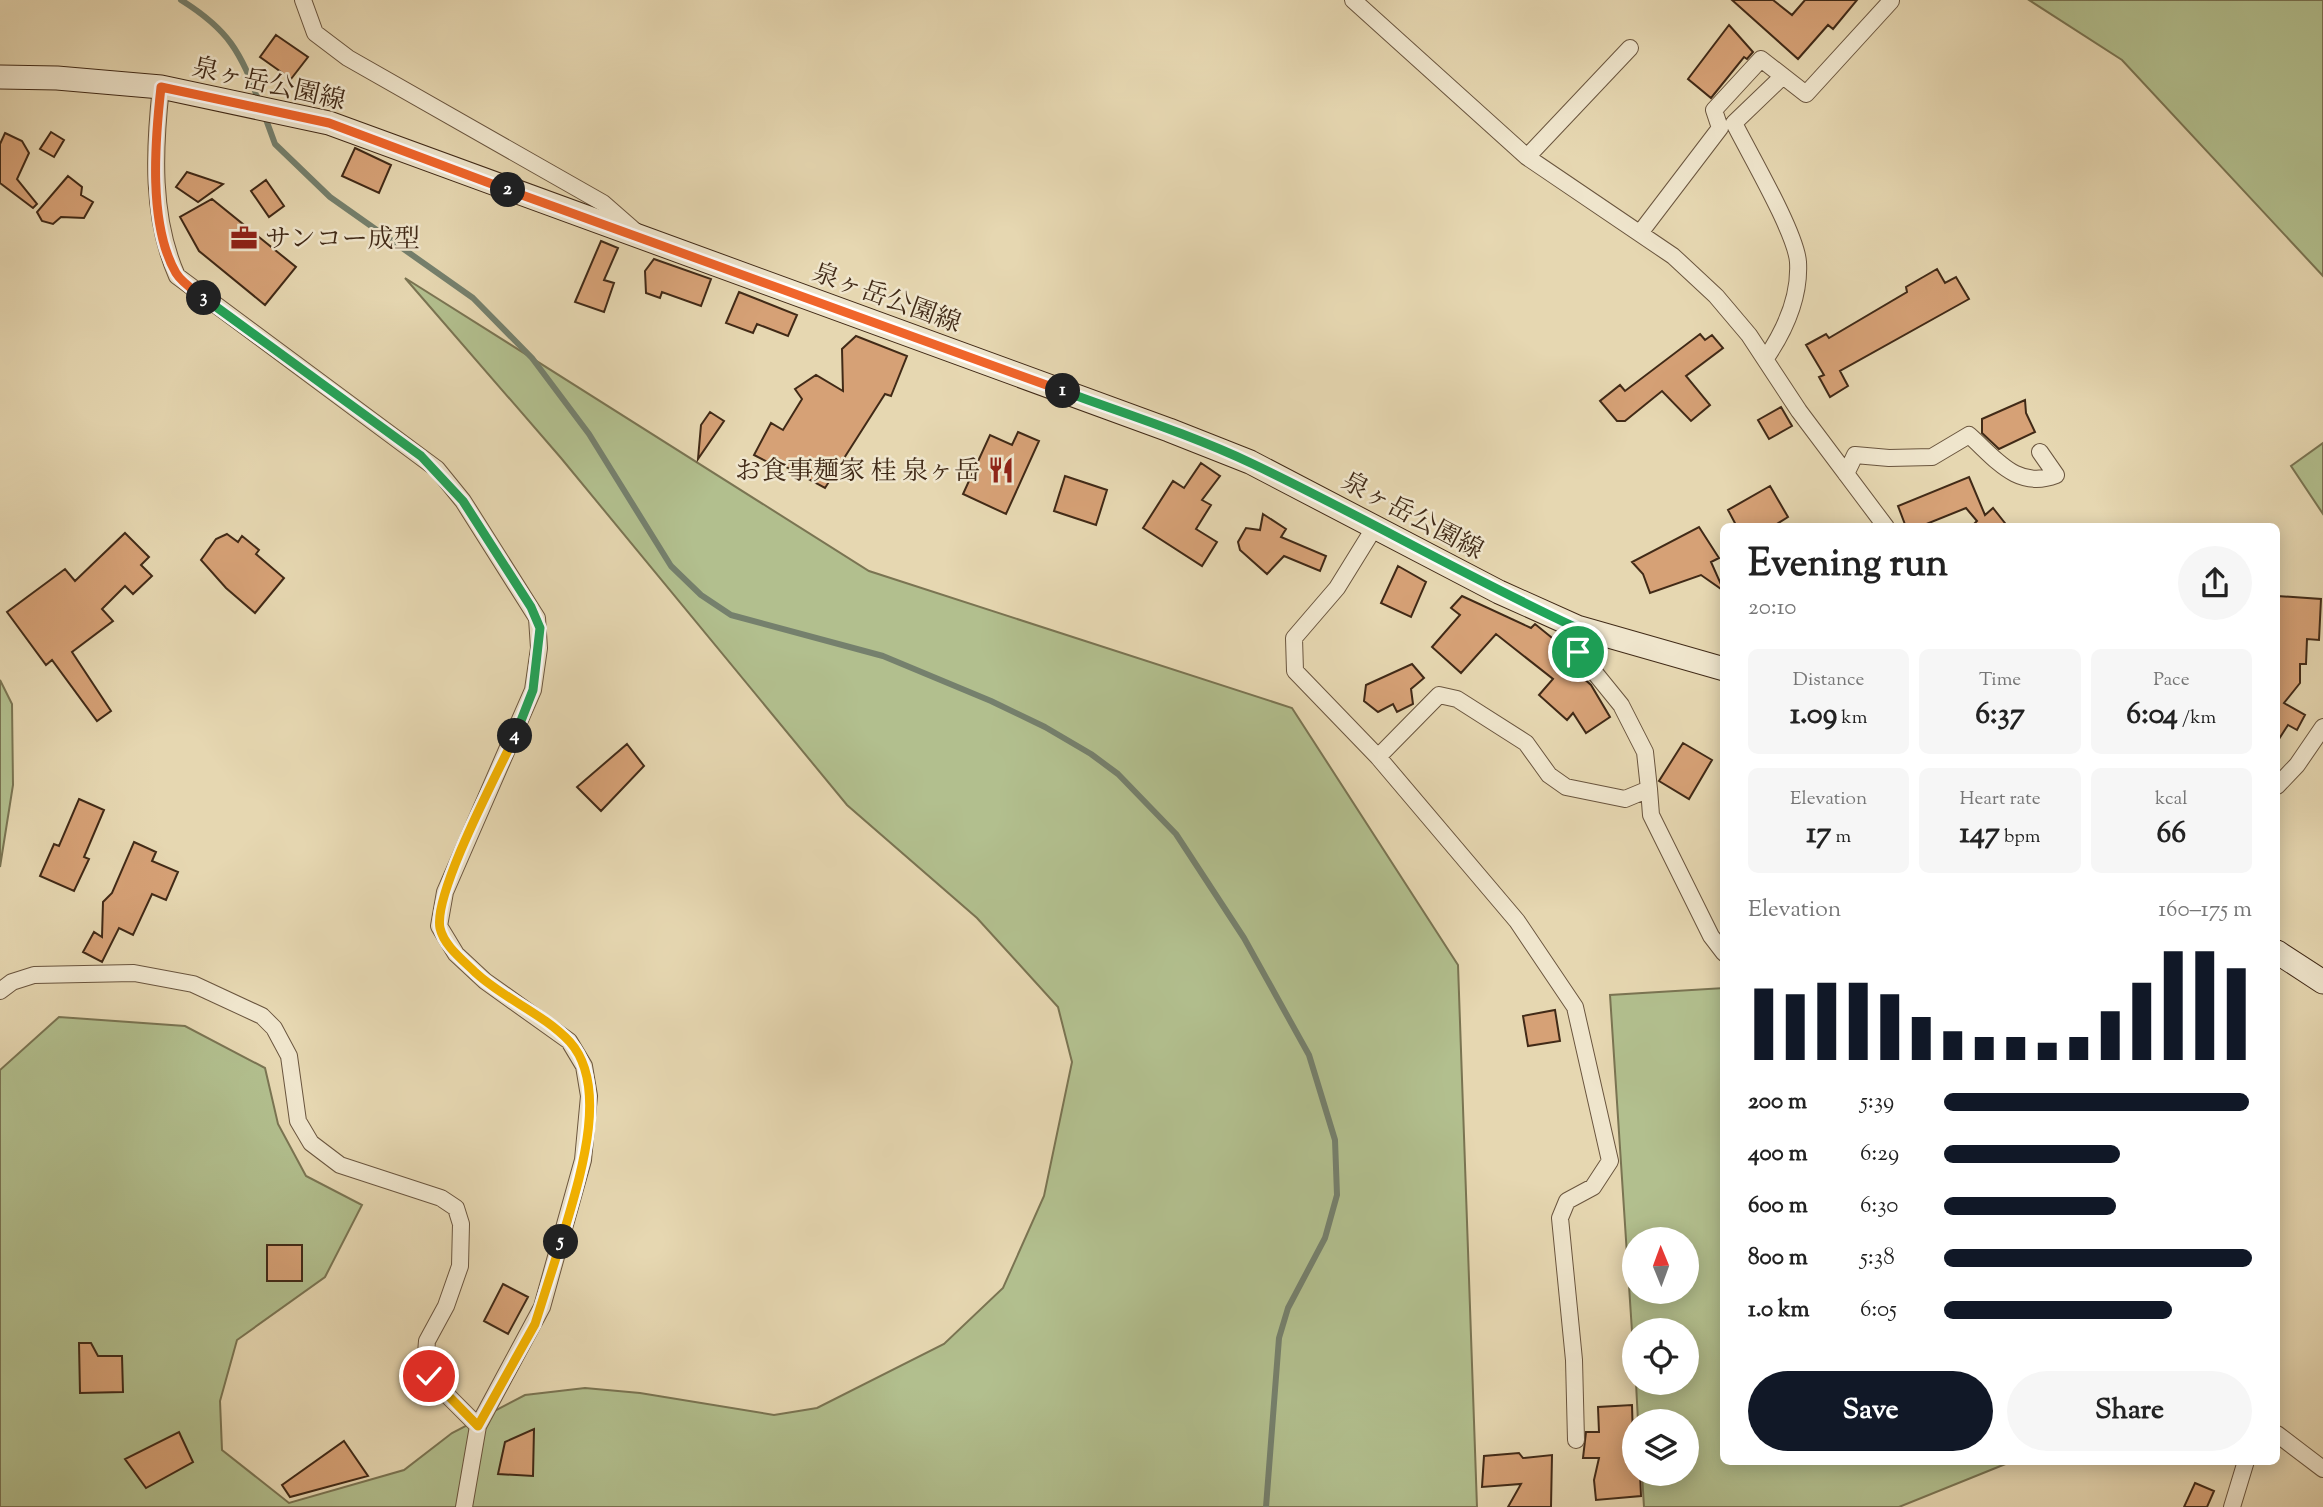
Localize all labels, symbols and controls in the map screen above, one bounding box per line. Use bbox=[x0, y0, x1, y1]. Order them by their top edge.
street label: 泉ヶ岳公園線 bbox=[188, 50, 349, 121]
pin: 2 bbox=[490, 172, 526, 208]
text: 2 bbox=[503, 176, 512, 203]
place label: サンコー成型 bbox=[265, 222, 420, 259]
office icon: サンコー成型 bbox=[229, 223, 259, 253]
street label: 泉ヶ岳公園線 bbox=[807, 255, 966, 343]
pin: 3 bbox=[186, 280, 222, 316]
text: 3 bbox=[200, 284, 207, 311]
pin: 1 bbox=[1046, 374, 1080, 408]
text: 1 bbox=[1059, 377, 1066, 404]
place label: お食事麺家 桂 泉ヶ岳 bbox=[735, 454, 980, 491]
restaurant icon: お食事麺家 桂 泉ヶ岳 bbox=[986, 455, 1016, 485]
street label: 泉ヶ岳公園線 bbox=[1334, 464, 1489, 570]
text: Evening run bbox=[1748, 539, 1948, 593]
button: share bbox=[2178, 546, 2252, 620]
text: 20:10 bbox=[1748, 592, 1796, 625]
pin bbox=[1548, 622, 1608, 682]
icon: arrive bbox=[1559, 633, 1597, 671]
text: Distance bbox=[1793, 667, 1864, 694]
text: Time bbox=[1979, 667, 2021, 694]
text: Pace bbox=[2153, 667, 2190, 694]
text: 1.09 bbox=[1790, 694, 1837, 737]
text: 6:37 bbox=[1975, 694, 2025, 737]
text: 6:04 bbox=[2126, 694, 2178, 737]
text: km bbox=[1837, 705, 1867, 732]
text: /km bbox=[2178, 705, 2216, 732]
pin: 4 bbox=[498, 718, 532, 754]
text: 4 bbox=[510, 722, 519, 749]
text: Elevation bbox=[1790, 786, 1867, 813]
text: Heart rate bbox=[1959, 786, 2041, 813]
text: kcal bbox=[2155, 786, 2188, 813]
text: 17 bbox=[1806, 813, 1831, 856]
text: 147 bbox=[1960, 813, 2000, 856]
text: 66 bbox=[2156, 813, 2186, 856]
text: m bbox=[1831, 824, 1851, 851]
text: bpm bbox=[2000, 824, 2040, 851]
text: Elevation bbox=[1748, 894, 1841, 927]
text: 160–175 m bbox=[2158, 894, 2252, 927]
text: 200 m bbox=[1748, 1086, 1807, 1119]
text: 5:39 bbox=[1860, 1086, 1894, 1119]
text: 400 m bbox=[1748, 1138, 1808, 1171]
text: 6:29 bbox=[1860, 1138, 1899, 1171]
text: 600 m bbox=[1748, 1190, 1808, 1223]
text: 6:30 bbox=[1860, 1190, 1898, 1223]
pin: 5 bbox=[544, 1224, 578, 1260]
north arrow bbox=[1622, 1227, 1699, 1304]
map controls bbox=[1622, 1227, 1699, 1486]
text: 5 bbox=[557, 1228, 564, 1255]
text: 800 m bbox=[1748, 1242, 1808, 1275]
text: 5:38 bbox=[1860, 1242, 1895, 1275]
text: 1.0 km bbox=[1748, 1294, 1810, 1327]
text: 6:05 bbox=[1860, 1294, 1897, 1327]
button: locate bbox=[1622, 1318, 1699, 1395]
pin bbox=[399, 1346, 459, 1406]
icon: check bbox=[410, 1357, 448, 1395]
button: Save bbox=[1748, 1371, 1993, 1451]
button: Share bbox=[2007, 1371, 2252, 1451]
button: layers bbox=[1622, 1409, 1699, 1486]

